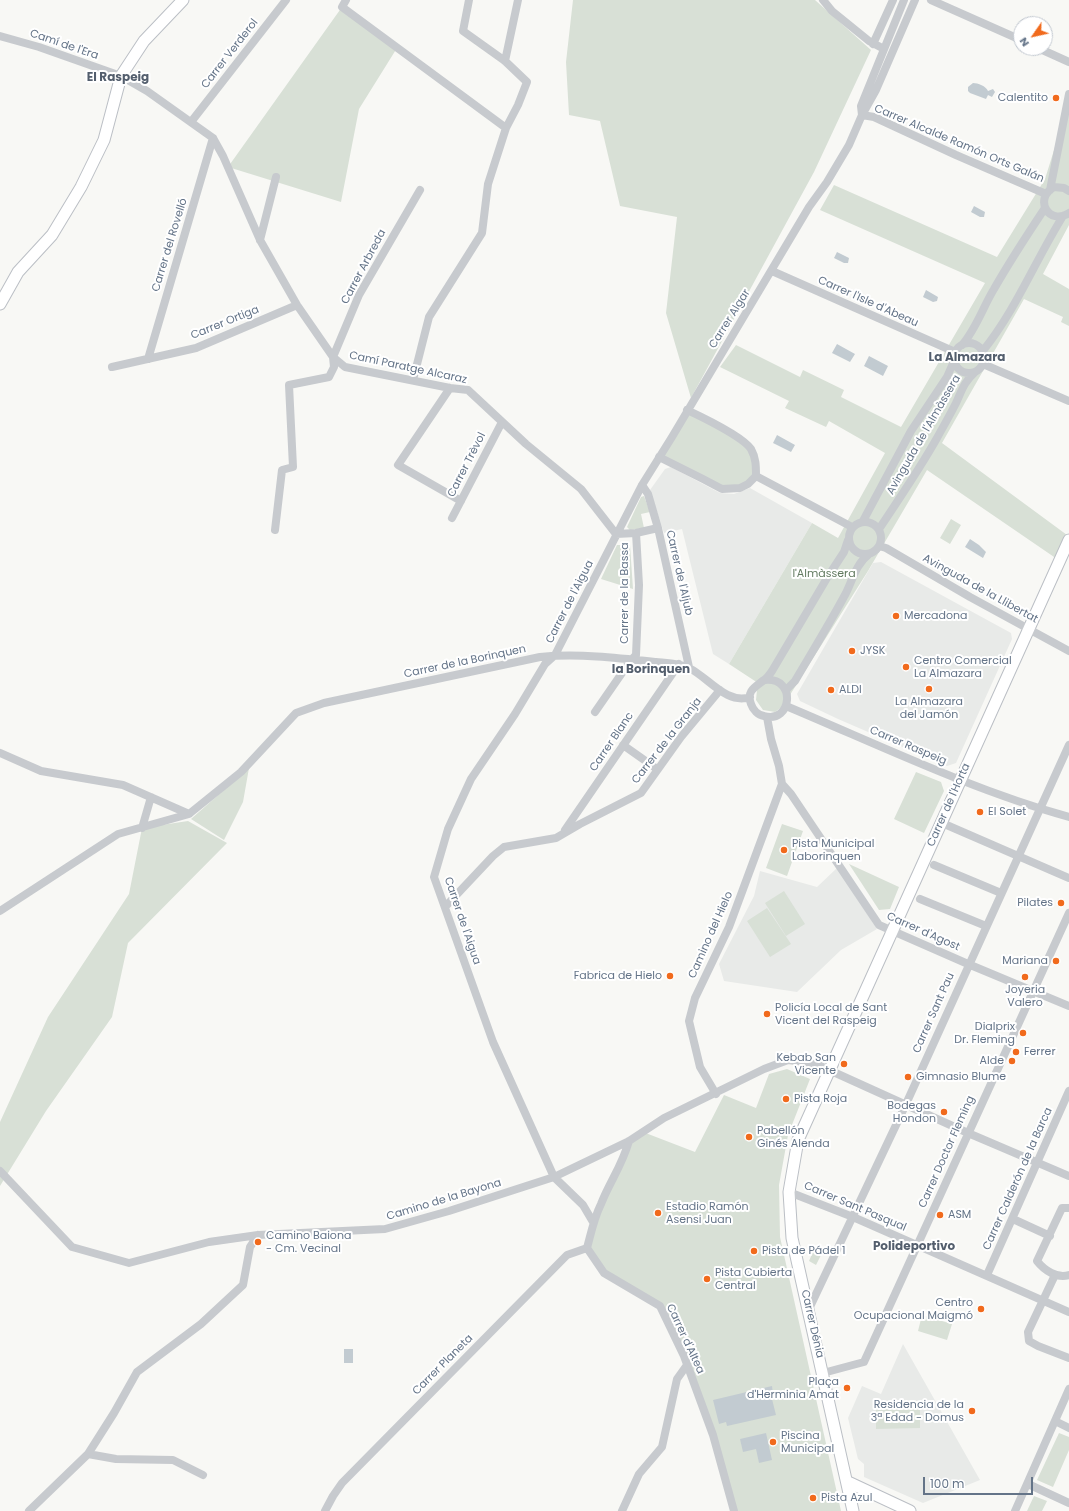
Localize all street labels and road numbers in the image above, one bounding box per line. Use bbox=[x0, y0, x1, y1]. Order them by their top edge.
street label: Carrer Verderol bbox=[199, 17, 261, 91]
street label: Camí de l'Era bbox=[28, 27, 100, 63]
street label: Carrer Alcalde Ramón Orts Galán bbox=[872, 102, 1046, 186]
street label: Carrer del Rovelló bbox=[149, 197, 191, 293]
street label: Carrer Arbreda bbox=[339, 227, 389, 307]
street label: Carrer l'Isle d'Abeau bbox=[816, 274, 920, 330]
street label: Carrer Algar bbox=[707, 287, 753, 351]
street label: Carrer Ortiga bbox=[189, 303, 261, 343]
street label: Camí Paratge Alcaraz bbox=[348, 349, 468, 387]
street label: Avinguda de l'Almàssera bbox=[884, 373, 964, 497]
street label: Carrer Trèvol bbox=[445, 430, 489, 500]
street label: Carrer de l'Aljub bbox=[663, 529, 695, 617]
street label: Carrer de la Bassa bbox=[618, 542, 632, 644]
street label: Avinguda de la Llibertat bbox=[920, 552, 1040, 626]
street label: Carrer de l'Aigua bbox=[543, 558, 597, 646]
street label: Carrer de la Borinquen bbox=[403, 643, 527, 681]
street label: Carrer de la Granja bbox=[629, 695, 705, 787]
street label: Carrer Blanc bbox=[587, 710, 637, 774]
street label: Carrer Raspeig bbox=[868, 724, 948, 768]
street label: Carrer de l'Horta bbox=[925, 761, 973, 849]
street label: Carrer de l'Aigua bbox=[441, 876, 483, 966]
street label: Camino del Hielo bbox=[686, 889, 736, 981]
street label: Carrer d'Agost bbox=[884, 910, 962, 954]
street label: Carrer Sant Pau bbox=[910, 971, 958, 1055]
street label: Carrer Doctor Fleming bbox=[916, 1094, 978, 1210]
street label: Carrer Calderón de la Barca bbox=[981, 1106, 1055, 1252]
street label: Camino de la Bayona bbox=[385, 1176, 503, 1224]
street label: Carrer Sant Pasqual bbox=[802, 1179, 908, 1235]
street label: Carrer Dénia bbox=[798, 1289, 826, 1359]
street label: Carrer d'Altea bbox=[663, 1302, 707, 1376]
street label: Carrer Planeta bbox=[410, 1332, 476, 1398]

